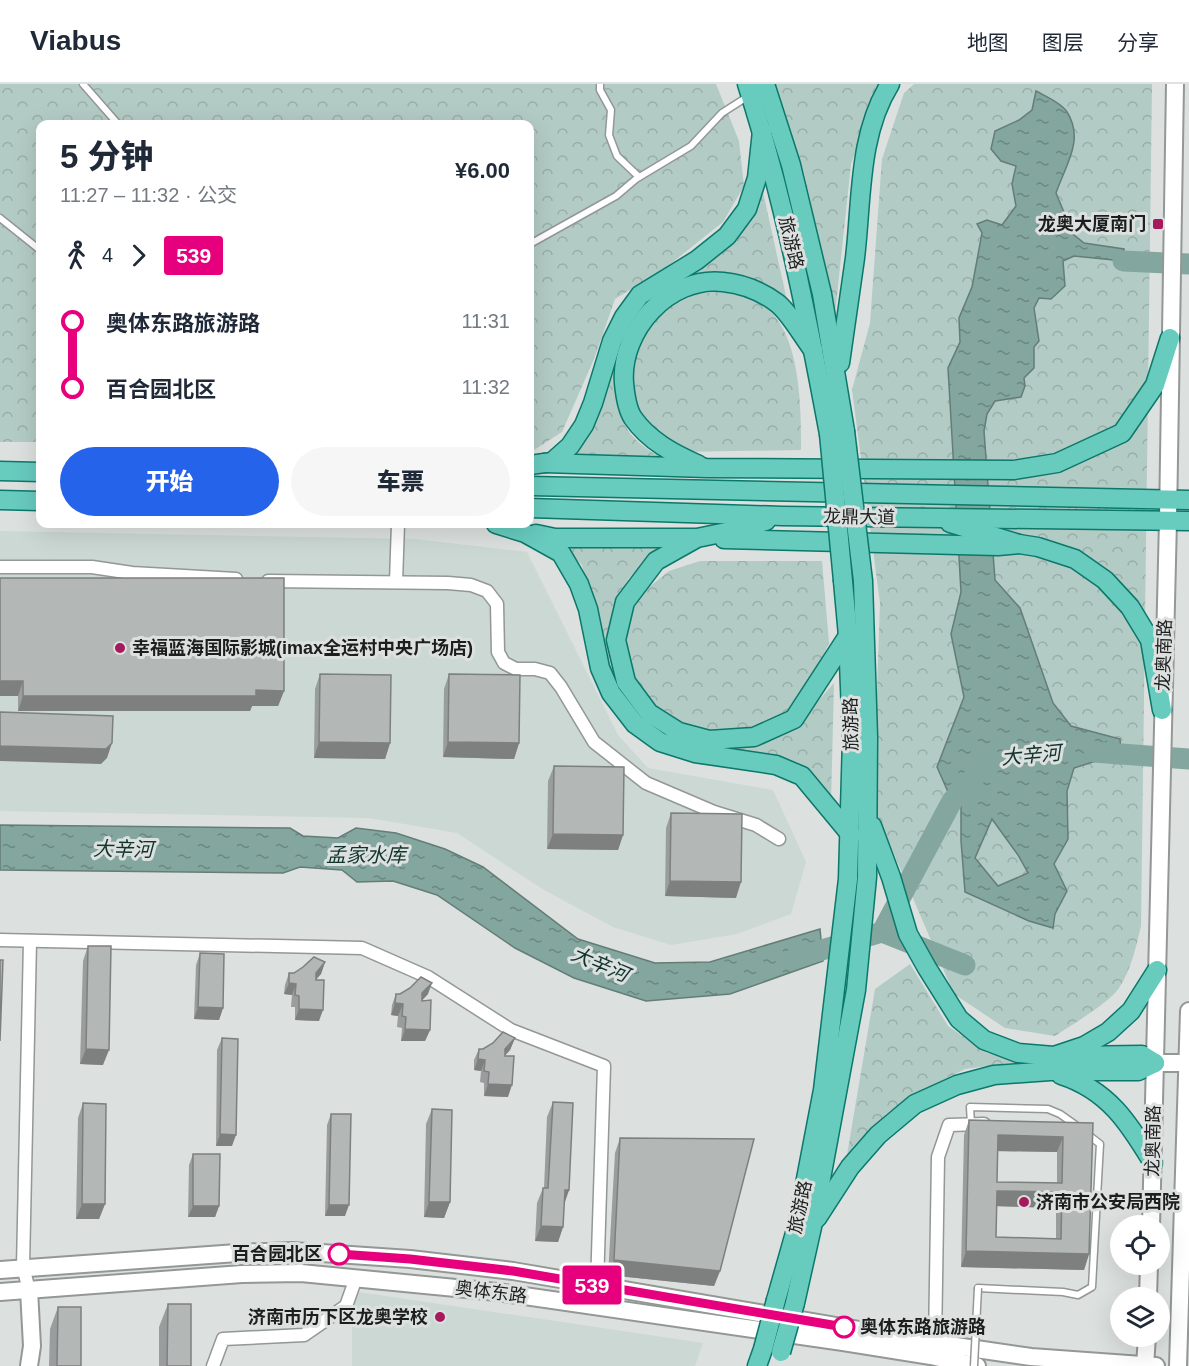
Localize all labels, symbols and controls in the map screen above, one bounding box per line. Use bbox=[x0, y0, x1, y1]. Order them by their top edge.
text: Viabus bbox=[30, 25, 121, 56]
text: 地图 bbox=[967, 31, 1009, 54]
text: 图层 bbox=[1042, 31, 1084, 54]
text: 分享 bbox=[1117, 31, 1159, 54]
text: 5 分钟 bbox=[60, 138, 154, 175]
text: ¥6.00 bbox=[455, 158, 510, 183]
text: 11:27 – 11:32 · 公交 bbox=[60, 184, 237, 206]
street label: 旅游路 bbox=[775, 214, 807, 272]
place label: 龙奥大厦南门 bbox=[1038, 214, 1146, 234]
marker: 龙奥大厦南门 bbox=[1151, 217, 1165, 231]
icon: walk bbox=[60, 239, 93, 272]
icon: forward bbox=[122, 239, 155, 272]
text: 4 bbox=[102, 244, 113, 266]
text: 539 bbox=[176, 244, 211, 267]
text: 11:31 bbox=[461, 310, 510, 332]
text: 奥体东路旅游路 bbox=[106, 311, 260, 336]
text: 11:32 bbox=[461, 376, 510, 398]
text: 百合园北区 bbox=[106, 377, 216, 402]
button: 开始 bbox=[60, 447, 279, 516]
button: 车票 bbox=[291, 447, 510, 516]
street label: 龙鼎大道 bbox=[823, 506, 895, 528]
street label: 龙奥南路 bbox=[1153, 619, 1175, 691]
place label: 幸福蓝海国际影城(imax全运村中央广场店) bbox=[132, 638, 473, 658]
marker: 幸福蓝海国际影城(imax全运村中央广场店) bbox=[113, 641, 127, 655]
street label: 旅游路 bbox=[841, 697, 861, 751]
water label: 大辛河 bbox=[1000, 741, 1066, 769]
water label: 大辛河 bbox=[93, 837, 157, 861]
water label: 孟家水库 bbox=[326, 844, 409, 866]
water label: 大辛河 bbox=[568, 942, 636, 987]
street label: 龙奥南路 bbox=[1142, 1105, 1164, 1177]
street label: 旅游路 bbox=[785, 1179, 815, 1235]
place label: 济南市公安局西院 bbox=[1036, 1192, 1180, 1212]
marker: 济南市公安局西院 bbox=[1017, 1195, 1031, 1209]
map controls bbox=[1110, 1215, 1170, 1347]
button: locate bbox=[1110, 1215, 1170, 1275]
marker: 百合园北区 bbox=[328, 1243, 350, 1265]
place label: 百合园北区 bbox=[232, 1244, 322, 1264]
line badge: 539 bbox=[558, 1266, 626, 1304]
text: 539 bbox=[574, 1274, 610, 1297]
street label: 奥体东路 bbox=[454, 1278, 528, 1306]
button: layers bbox=[1110, 1287, 1170, 1347]
place label: 济南市历下区龙奥学校 bbox=[248, 1307, 428, 1327]
marker: 济南市历下区龙奥学校 bbox=[433, 1310, 447, 1324]
marker: 奥体东路旅游路 bbox=[833, 1316, 855, 1338]
place label: 奥体东路旅游路 bbox=[860, 1317, 986, 1337]

